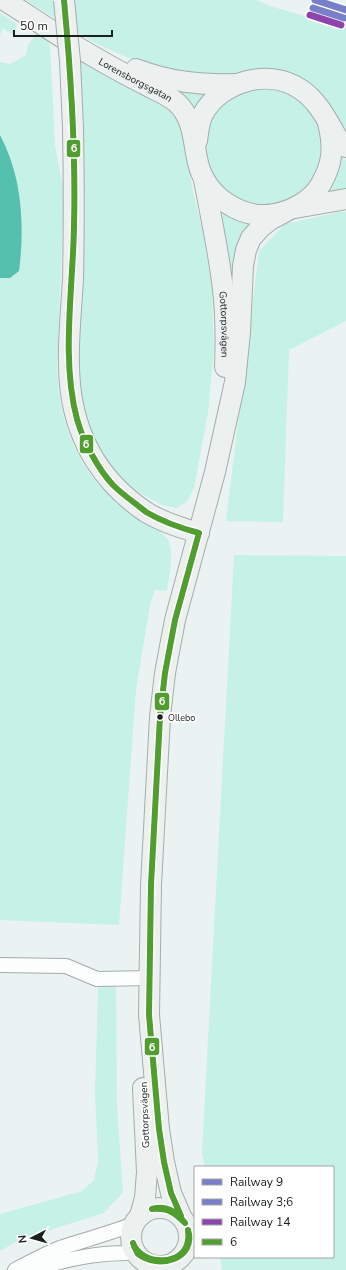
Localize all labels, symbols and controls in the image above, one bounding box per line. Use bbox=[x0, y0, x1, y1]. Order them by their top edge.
scale bar bbox=[14, 12, 112, 38]
text: 50 m bbox=[20, 18, 48, 34]
street label: Lorensborgsgatan bbox=[96, 55, 175, 106]
line badge: 6 bbox=[66, 139, 81, 158]
text: 6 bbox=[71, 141, 78, 156]
street label: Gottorpsvägen bbox=[215, 290, 232, 358]
line badge: 6 bbox=[79, 434, 94, 454]
text: 6 bbox=[83, 437, 90, 452]
line badge: 6 bbox=[154, 692, 170, 711]
text: 6 bbox=[159, 694, 166, 709]
marker: Ollebo bbox=[155, 712, 165, 722]
place label: Ollebo bbox=[168, 712, 195, 724]
line badge: 6 bbox=[144, 1037, 160, 1056]
text: 6 bbox=[149, 1040, 156, 1055]
street label: Gottorpsvägen bbox=[137, 1081, 153, 1148]
legend bbox=[194, 1166, 334, 1258]
text: Railway 9 bbox=[230, 1174, 283, 1190]
text: Railway 3;6 bbox=[230, 1194, 293, 1210]
text: Railway 14 bbox=[230, 1214, 291, 1230]
north arrow bbox=[12, 1218, 52, 1258]
text: N bbox=[15, 1234, 30, 1244]
text: 6 bbox=[230, 1234, 237, 1250]

